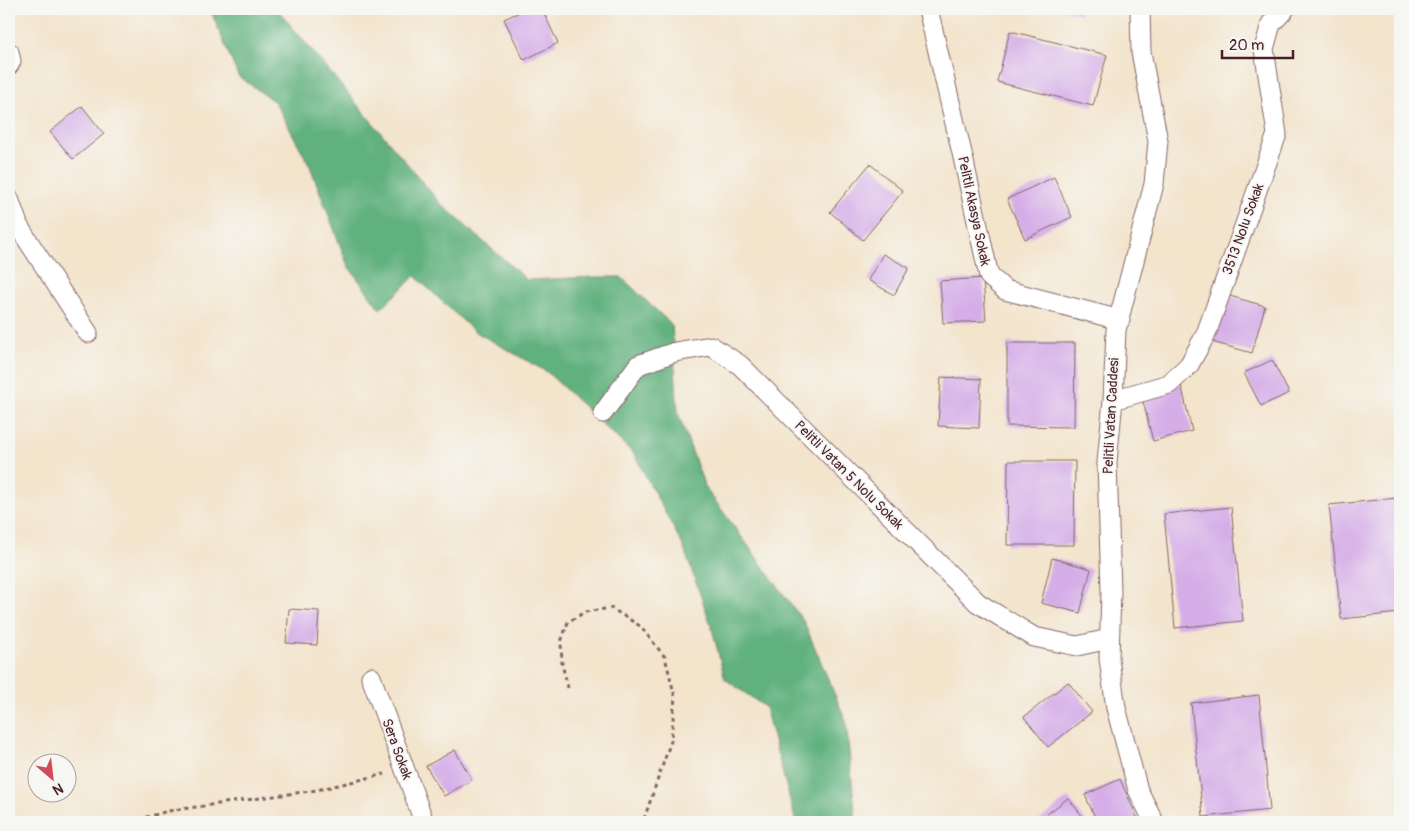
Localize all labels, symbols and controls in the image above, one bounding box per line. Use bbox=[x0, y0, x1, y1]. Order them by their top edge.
scale bar bbox=[1222, 28, 1293, 60]
text: 20 m bbox=[1229, 36, 1264, 55]
street label: Pelitli Akasya Sokak bbox=[954, 154, 994, 268]
street label: 3513 Nolu Sokak bbox=[1219, 181, 1267, 277]
street label: Pelitli Vatan Caddesi bbox=[1099, 357, 1123, 475]
street label: Pelitli Vatan 5 Nolu Sokak bbox=[791, 417, 907, 533]
street label: Sera Sokak bbox=[378, 716, 416, 782]
north arrow bbox=[28, 754, 78, 804]
text: N bbox=[50, 779, 66, 799]

